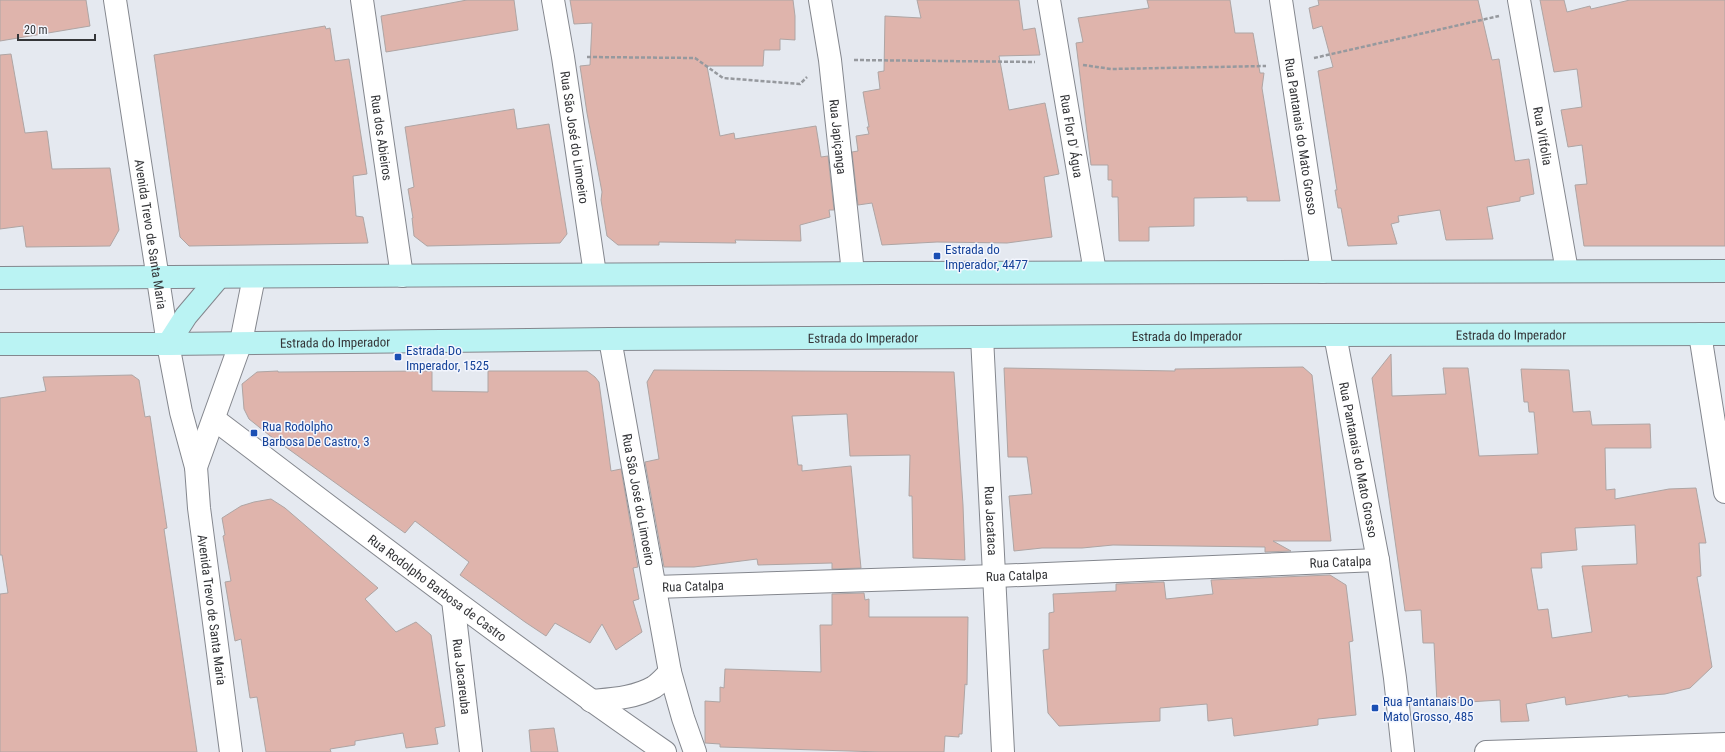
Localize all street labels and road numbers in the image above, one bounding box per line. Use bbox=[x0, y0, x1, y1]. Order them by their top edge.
street label: Rua Pantanais do Mato Grosso bbox=[1282, 57, 1321, 216]
street label: Rua São José do Limoeiro bbox=[558, 70, 592, 204]
street label: Rua Flor D' Água bbox=[1058, 93, 1086, 179]
street label: Rua dos Abieiros bbox=[368, 94, 396, 182]
street label: Rua Japiçanga bbox=[827, 98, 850, 175]
street label: Rua Vitfolia bbox=[1531, 105, 1556, 166]
street label: Avenida Trevo de Santa Maria bbox=[132, 158, 170, 310]
street label: Estrada do Imperador bbox=[1456, 327, 1566, 342]
street label: Estrada do Imperador bbox=[1132, 328, 1242, 344]
street label: Estrada do Imperador bbox=[808, 330, 918, 345]
street label: Estrada do Imperador bbox=[280, 334, 390, 350]
street label: Rua Pantanais do Mato Grosso bbox=[1337, 381, 1381, 539]
street label: Rua São José do Limoeiro bbox=[620, 432, 658, 567]
street label: Rua Jacataca bbox=[982, 486, 1001, 556]
street label: Rua Rodolpho Barbosa de Castro bbox=[365, 531, 510, 644]
street label: Avenida Trevo de Santa Maria bbox=[195, 534, 230, 686]
street label: Rua Catalpa bbox=[1309, 553, 1372, 570]
street label: Rua Catalpa bbox=[986, 566, 1048, 584]
street label: Rua Catalpa bbox=[662, 577, 724, 594]
street label: Rua Jacareuba bbox=[450, 638, 474, 715]

